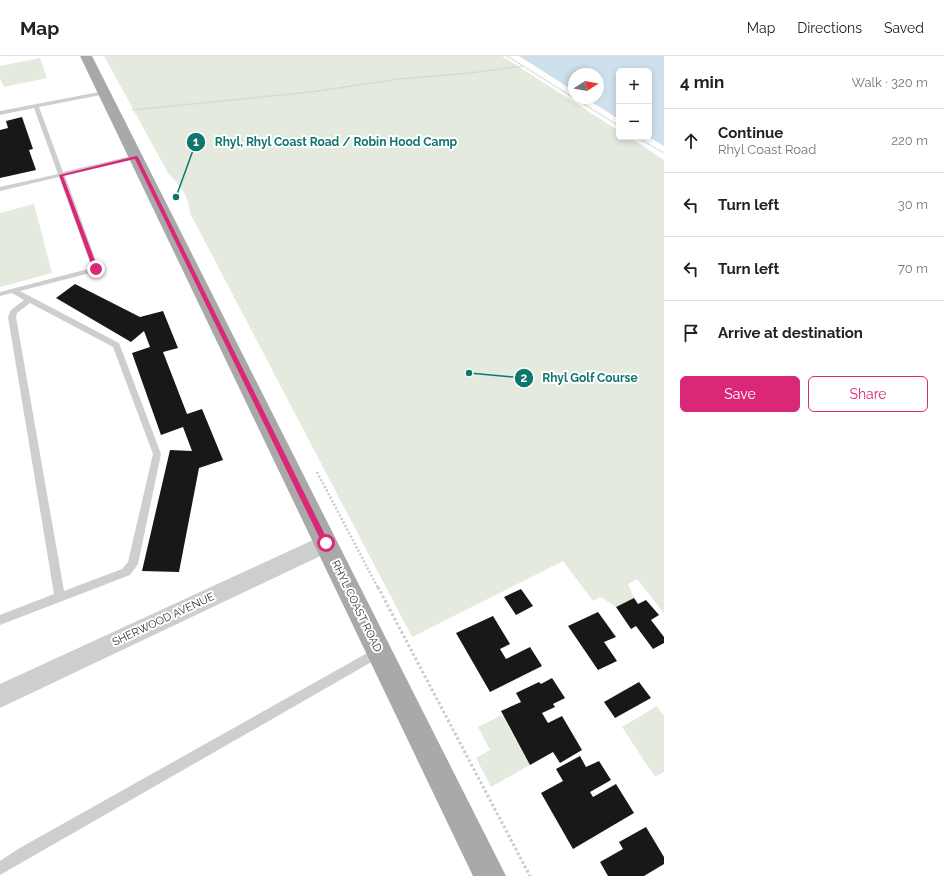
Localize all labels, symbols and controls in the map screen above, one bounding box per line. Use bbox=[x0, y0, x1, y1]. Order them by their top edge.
text: Map bbox=[20, 17, 59, 39]
text: Map bbox=[747, 20, 775, 36]
text: Directions bbox=[797, 20, 862, 36]
text: Saved bbox=[884, 20, 924, 36]
north arrow bbox=[568, 68, 604, 104]
map controls bbox=[616, 68, 652, 140]
button: + bbox=[616, 68, 652, 104]
text: 4 min bbox=[680, 72, 724, 92]
text: Walk · 320 m bbox=[852, 75, 928, 90]
button: − bbox=[616, 104, 652, 140]
text: Continue bbox=[718, 124, 783, 142]
callout: Rhyl, Rhyl Coast Road / Robin Hood Camp bbox=[186, 130, 465, 154]
icon: ahead bbox=[680, 130, 702, 152]
text: 220 m bbox=[891, 133, 928, 148]
text: 1 bbox=[193, 135, 199, 149]
text: Rhyl, Rhyl Coast Road / Robin Hood Camp bbox=[215, 135, 458, 149]
text: Rhyl Coast Road bbox=[718, 142, 816, 157]
icon: left bbox=[680, 194, 702, 216]
text: Turn left bbox=[718, 196, 779, 214]
text: 30 m bbox=[898, 197, 928, 212]
icon: left bbox=[680, 258, 702, 280]
route end bbox=[87, 260, 105, 278]
text: Turn left bbox=[718, 260, 779, 278]
text: 70 m bbox=[898, 261, 928, 276]
icon: arrive bbox=[680, 322, 702, 344]
text: Arrive at destination bbox=[718, 324, 863, 342]
callout: Rhyl Golf Course bbox=[514, 366, 646, 390]
text: 2 bbox=[521, 371, 528, 385]
text: Rhyl Golf Course bbox=[542, 371, 638, 385]
button: Save bbox=[680, 376, 800, 412]
button: Share bbox=[808, 376, 928, 412]
route start bbox=[317, 534, 335, 552]
street label: RHYL COAST ROAD bbox=[329, 558, 384, 654]
street label: SHERWOOD AVENUE bbox=[110, 590, 217, 649]

